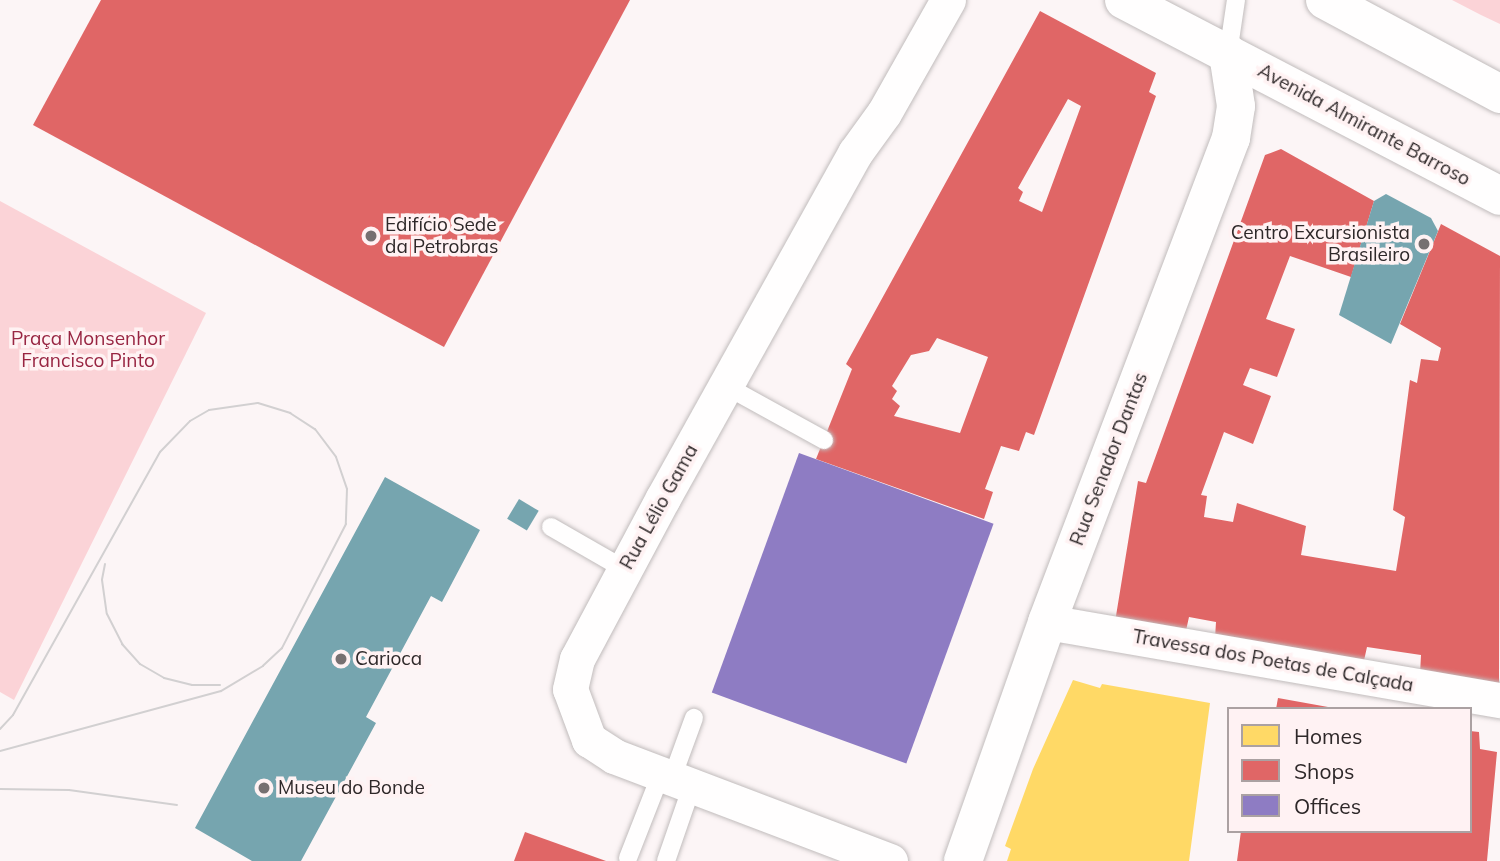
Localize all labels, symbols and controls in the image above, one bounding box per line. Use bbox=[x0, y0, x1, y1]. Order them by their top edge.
street label: Avenida Almirante Barroso bbox=[1254, 59, 1474, 191]
place label: Edifício Sede da Petrobras bbox=[385, 214, 498, 258]
place label: Centro Excursionista Brasileiro bbox=[1231, 222, 1410, 266]
marker: Edifício Sede da Petrobras bbox=[363, 228, 379, 244]
marker: Centro Excursionista Brasileiro bbox=[1416, 236, 1432, 252]
park label: Praça Monsenhor Francisco Pinto bbox=[11, 328, 165, 372]
street label: Rua Senador Dantas bbox=[1065, 369, 1153, 549]
street label: Rua Lélio Gama bbox=[615, 441, 703, 573]
street label: Travessa dos Poetas de Calçada bbox=[1131, 625, 1415, 697]
place label: Carioca bbox=[355, 648, 422, 670]
marker: Carioca bbox=[333, 651, 349, 667]
legend bbox=[1227, 707, 1472, 833]
text: Homes bbox=[1294, 723, 1362, 749]
text: Shops bbox=[1294, 758, 1354, 784]
place label: Museu do Bonde bbox=[278, 777, 425, 799]
marker: Museu do Bonde bbox=[256, 780, 272, 796]
text: Offices bbox=[1294, 793, 1361, 819]

